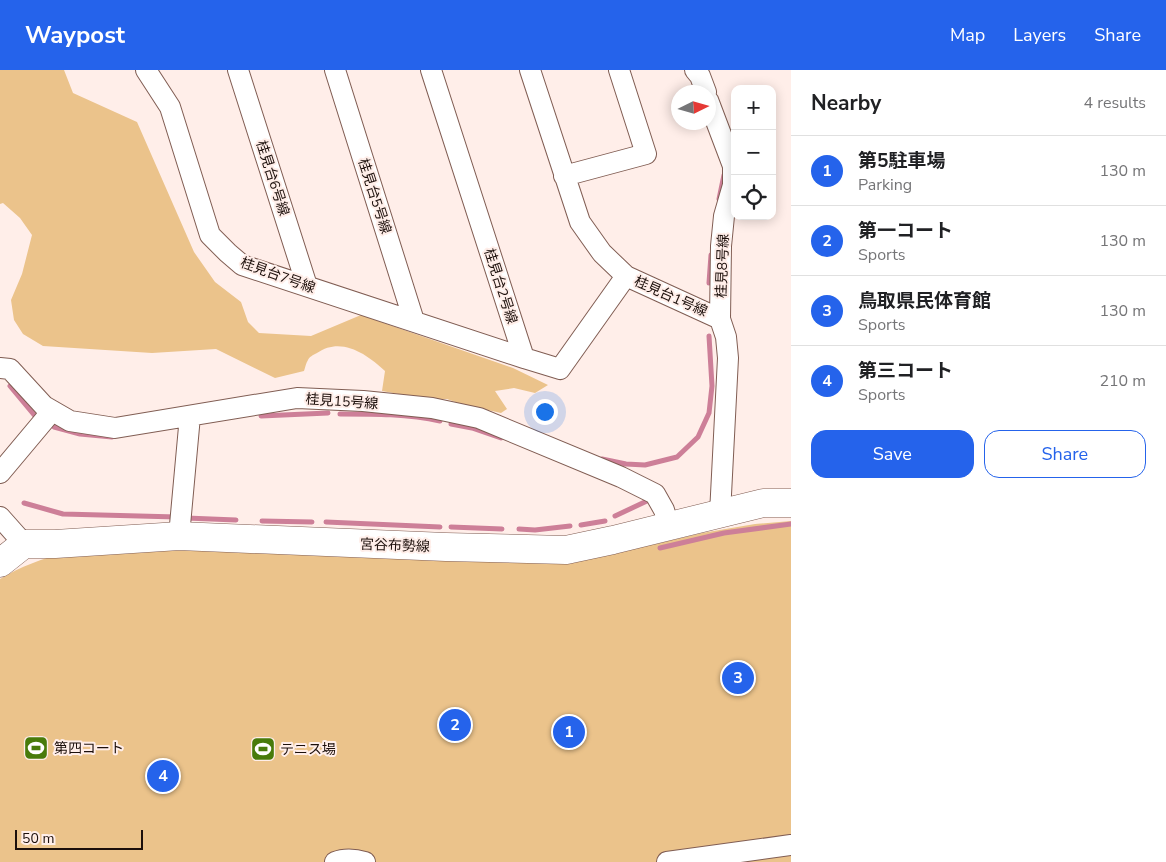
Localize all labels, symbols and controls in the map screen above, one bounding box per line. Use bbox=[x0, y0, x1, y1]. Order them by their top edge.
text: Waypost bbox=[25, 19, 125, 51]
text: Map bbox=[950, 23, 985, 47]
text: Layers bbox=[1013, 23, 1066, 47]
text: Share bbox=[1094, 23, 1141, 47]
north arrow bbox=[671, 85, 716, 130]
map controls bbox=[731, 85, 776, 220]
button: + bbox=[731, 85, 776, 130]
text: Nearby bbox=[811, 89, 881, 117]
text: 4 results bbox=[1084, 92, 1146, 114]
button: − bbox=[731, 130, 776, 175]
street label: 桂見台6号線 bbox=[251, 138, 294, 218]
text: 第5駐車場 bbox=[858, 148, 945, 174]
street label: 桂見台5号線 bbox=[353, 156, 396, 236]
text: 1 bbox=[822, 160, 832, 182]
text: 130 m bbox=[1099, 160, 1146, 182]
text: Parking bbox=[858, 174, 912, 196]
button: locate bbox=[731, 175, 776, 220]
text: 第一コート bbox=[858, 218, 953, 244]
text: 2 bbox=[822, 230, 832, 252]
text: 130 m bbox=[1099, 230, 1146, 252]
street label: 桂見8号線 bbox=[712, 234, 733, 299]
text: Sports bbox=[858, 244, 906, 266]
street label: 桂見台2号線 bbox=[479, 246, 522, 326]
street label: 桂見台7号線 bbox=[238, 253, 318, 298]
street label: 桂見台1号線 bbox=[631, 272, 710, 321]
text: 鳥取県民体育館 bbox=[858, 288, 991, 314]
text: 3 bbox=[822, 300, 832, 322]
text: 130 m bbox=[1099, 300, 1146, 322]
text: Sports bbox=[858, 314, 906, 336]
text: 第三コート bbox=[858, 358, 953, 384]
text: 4 bbox=[822, 370, 832, 392]
text: 210 m bbox=[1099, 370, 1146, 392]
text: Sports bbox=[858, 384, 906, 406]
street label: 桂見15号線 bbox=[305, 389, 379, 414]
your location bbox=[532, 399, 558, 425]
button: Save bbox=[811, 430, 974, 478]
button: Share bbox=[984, 430, 1146, 478]
street label: 宮谷布勢線 bbox=[360, 535, 430, 556]
pin: 3 bbox=[722, 659, 754, 697]
pin: 2 bbox=[439, 706, 471, 744]
pin: 1 bbox=[553, 713, 585, 751]
sports icon: 第四コート bbox=[23, 735, 49, 761]
sports icon: テニス場 bbox=[250, 736, 276, 762]
place label: 第四コート bbox=[54, 739, 124, 758]
place label: テニス場 bbox=[280, 740, 336, 759]
pin: 4 bbox=[147, 757, 179, 795]
scale bar bbox=[15, 827, 142, 850]
text: 50 m bbox=[22, 829, 54, 848]

